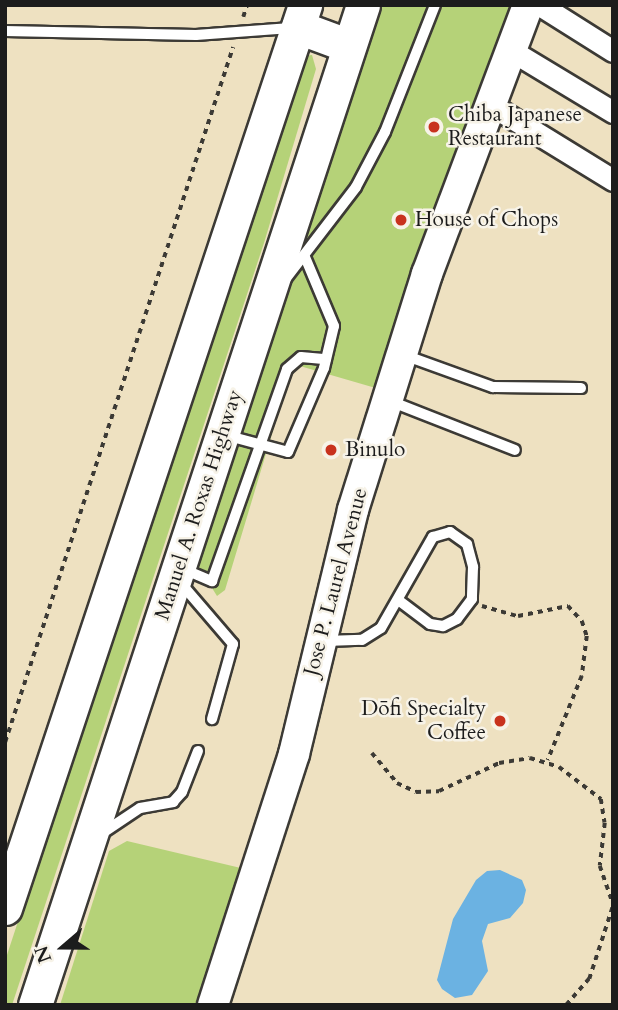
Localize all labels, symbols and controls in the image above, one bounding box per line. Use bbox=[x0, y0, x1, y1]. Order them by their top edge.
place label: Chiba Japanese Restaurant bbox=[448, 102, 582, 152]
marker: Chiba Japanese Restaurant bbox=[426, 119, 442, 135]
place label: House of Chops bbox=[415, 207, 558, 233]
marker: House of Chops bbox=[393, 212, 409, 228]
street label: Manuel A. Roxas Highway bbox=[150, 387, 248, 623]
place label: Binulo bbox=[345, 437, 405, 463]
marker: Binulo bbox=[323, 442, 339, 458]
street label: Jose P. Laurel Avenue bbox=[299, 485, 373, 679]
place label: Dōfi Specialty Coffee bbox=[361, 696, 486, 746]
marker: Dōfi Specialty Coffee bbox=[492, 713, 508, 729]
north arrow bbox=[28, 912, 98, 982]
text: N bbox=[28, 942, 58, 966]

